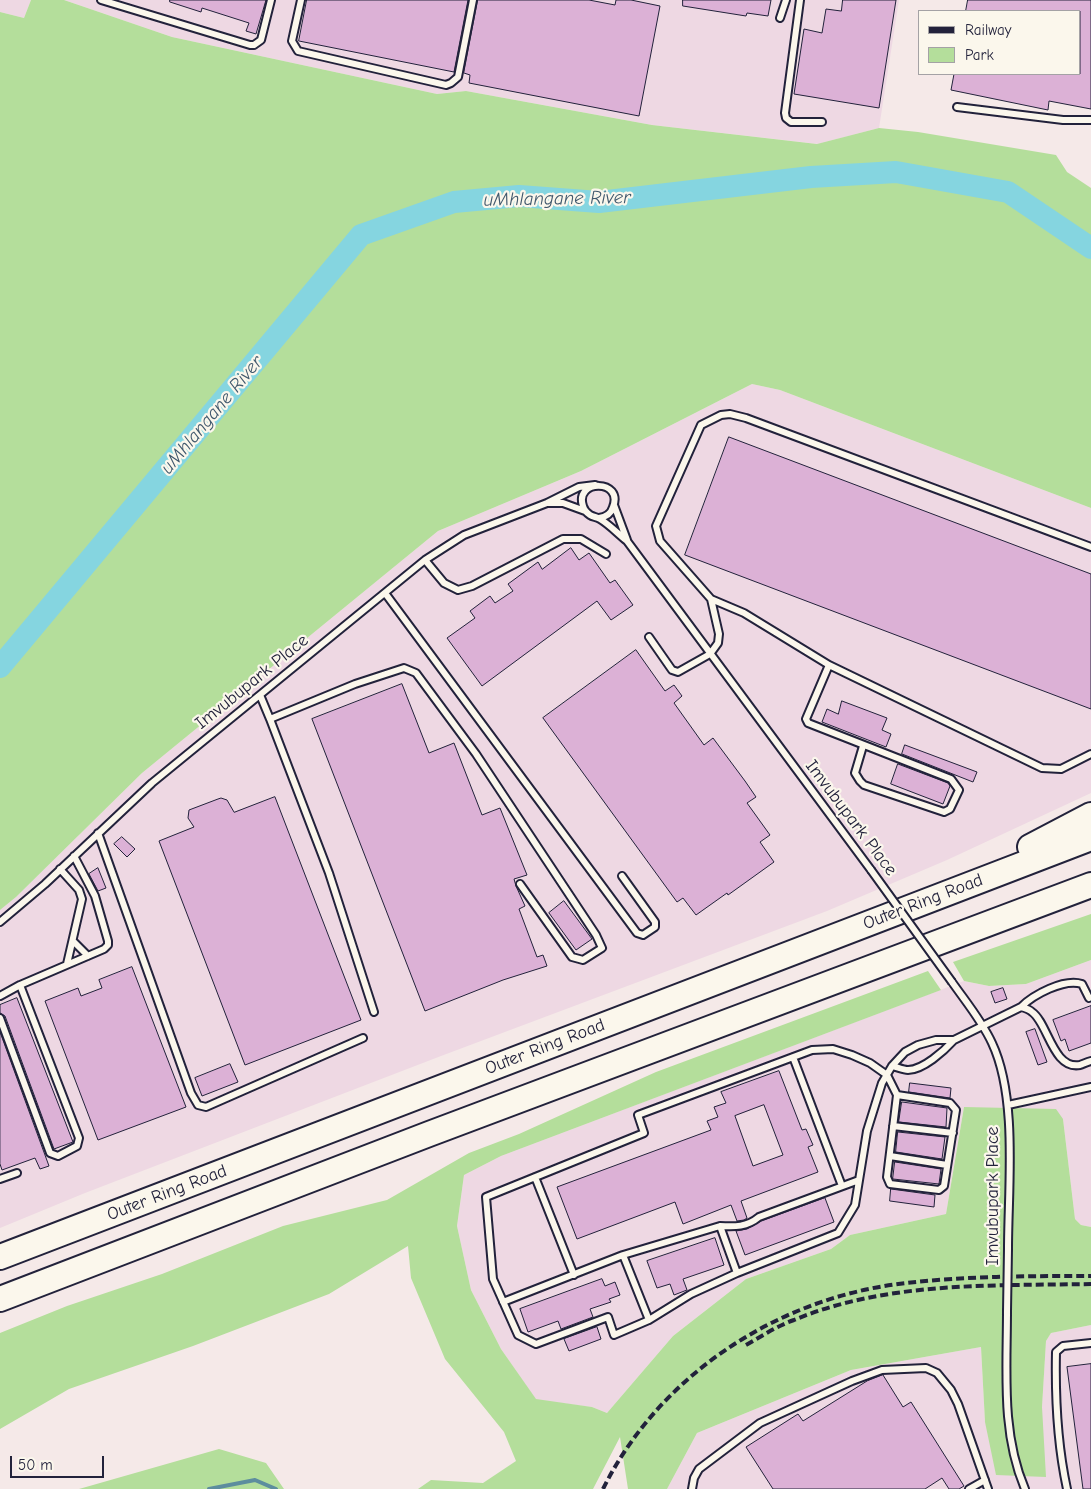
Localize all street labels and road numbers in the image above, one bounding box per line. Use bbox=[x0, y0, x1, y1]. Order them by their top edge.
street label: Imvubupark Place bbox=[191, 630, 313, 734]
street label: Imvubupark Place bbox=[800, 756, 902, 880]
street label: Outer Ring Road bbox=[860, 869, 986, 935]
street label: Outer Ring Road bbox=[482, 1014, 608, 1080]
street label: Imvubupark Place bbox=[982, 1126, 1004, 1266]
street label: Outer Ring Road bbox=[104, 1160, 230, 1226]

